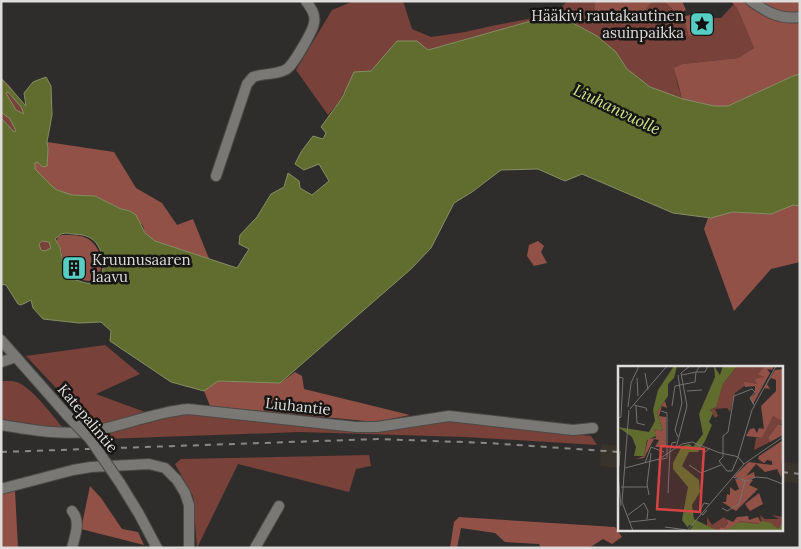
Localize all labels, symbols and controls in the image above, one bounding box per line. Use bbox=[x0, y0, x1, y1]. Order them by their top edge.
place label: Hääkivi rautakautinen asuinpaikka bbox=[531, 6, 684, 42]
place icon: Hääkivi rautakautinen asuinpaikka bbox=[689, 11, 715, 37]
water label: Liuhanvuolle bbox=[570, 79, 664, 139]
place label: Kruunusaaren laavu bbox=[92, 250, 191, 286]
building icon: Kruunusaaren laavu bbox=[61, 255, 87, 281]
inset map bbox=[618, 366, 784, 532]
street label: Katepalintie bbox=[54, 380, 122, 456]
street label: Liuhantie bbox=[264, 393, 332, 419]

